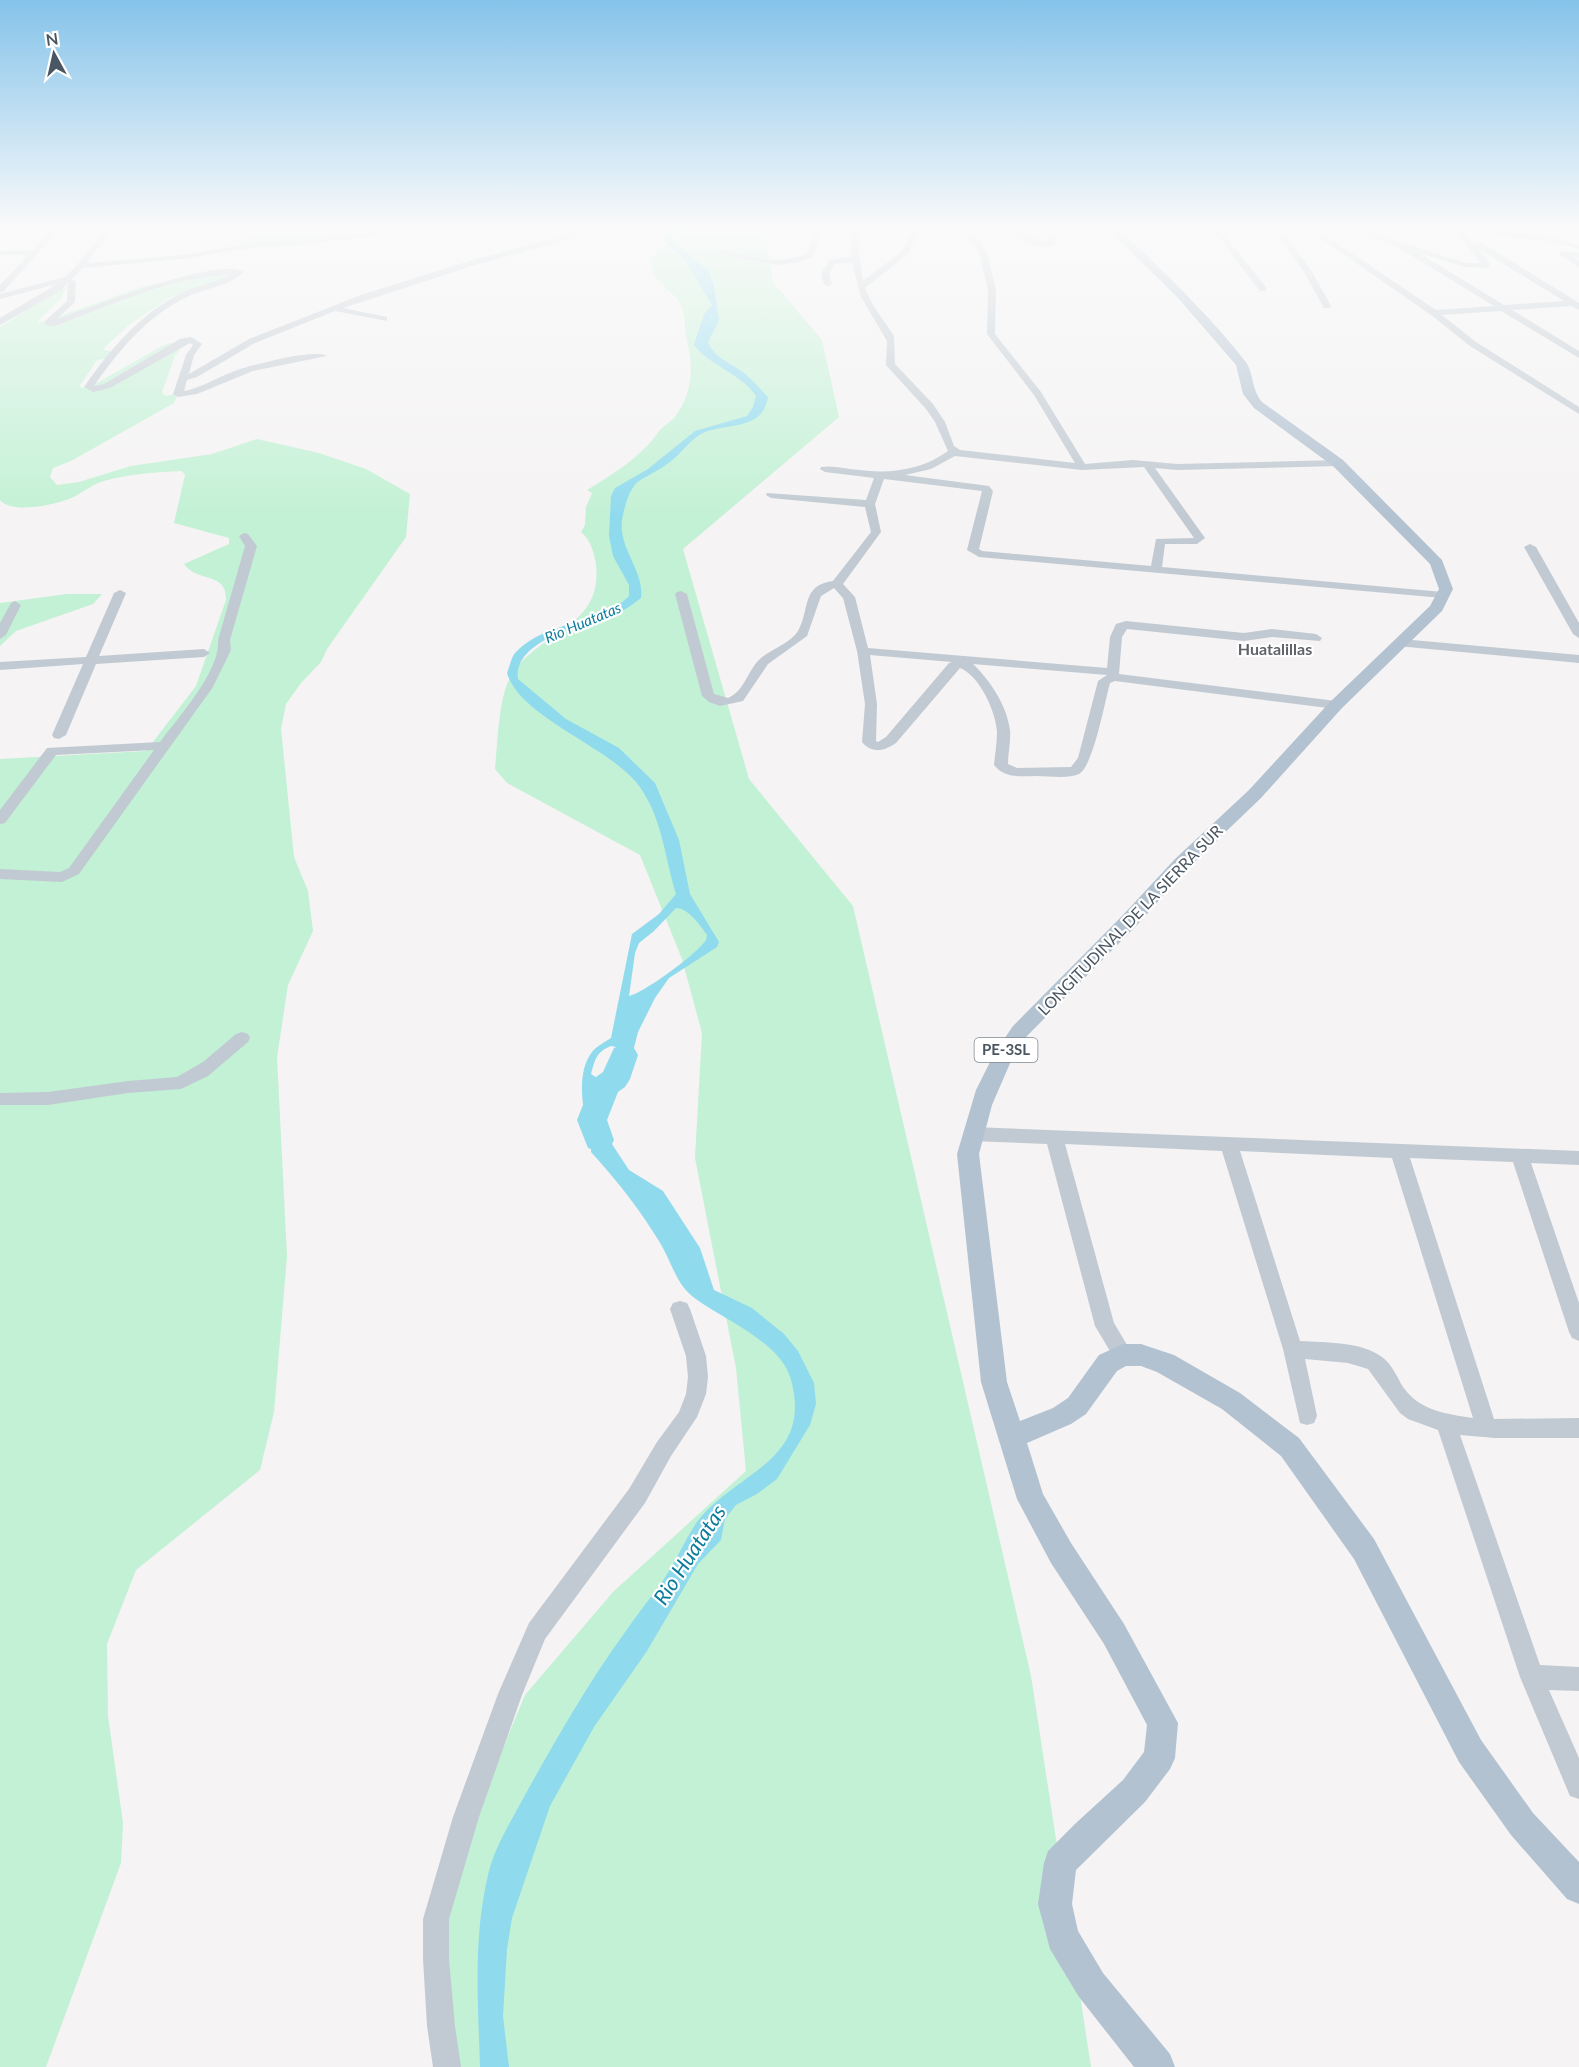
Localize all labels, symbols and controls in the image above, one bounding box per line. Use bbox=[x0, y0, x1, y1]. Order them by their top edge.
north arrow bbox=[24, 24, 84, 84]
text: N bbox=[44, 28, 59, 49]
water label: Rio Huatatas bbox=[542, 598, 623, 646]
district label: Huatalillas bbox=[1238, 639, 1312, 658]
street label: LONGITUDINAL DE LA SIERRA SUR bbox=[1034, 821, 1226, 1019]
road number: PE-3SL bbox=[974, 1038, 1038, 1062]
water label: Rio Huatatas bbox=[647, 1500, 730, 1609]

